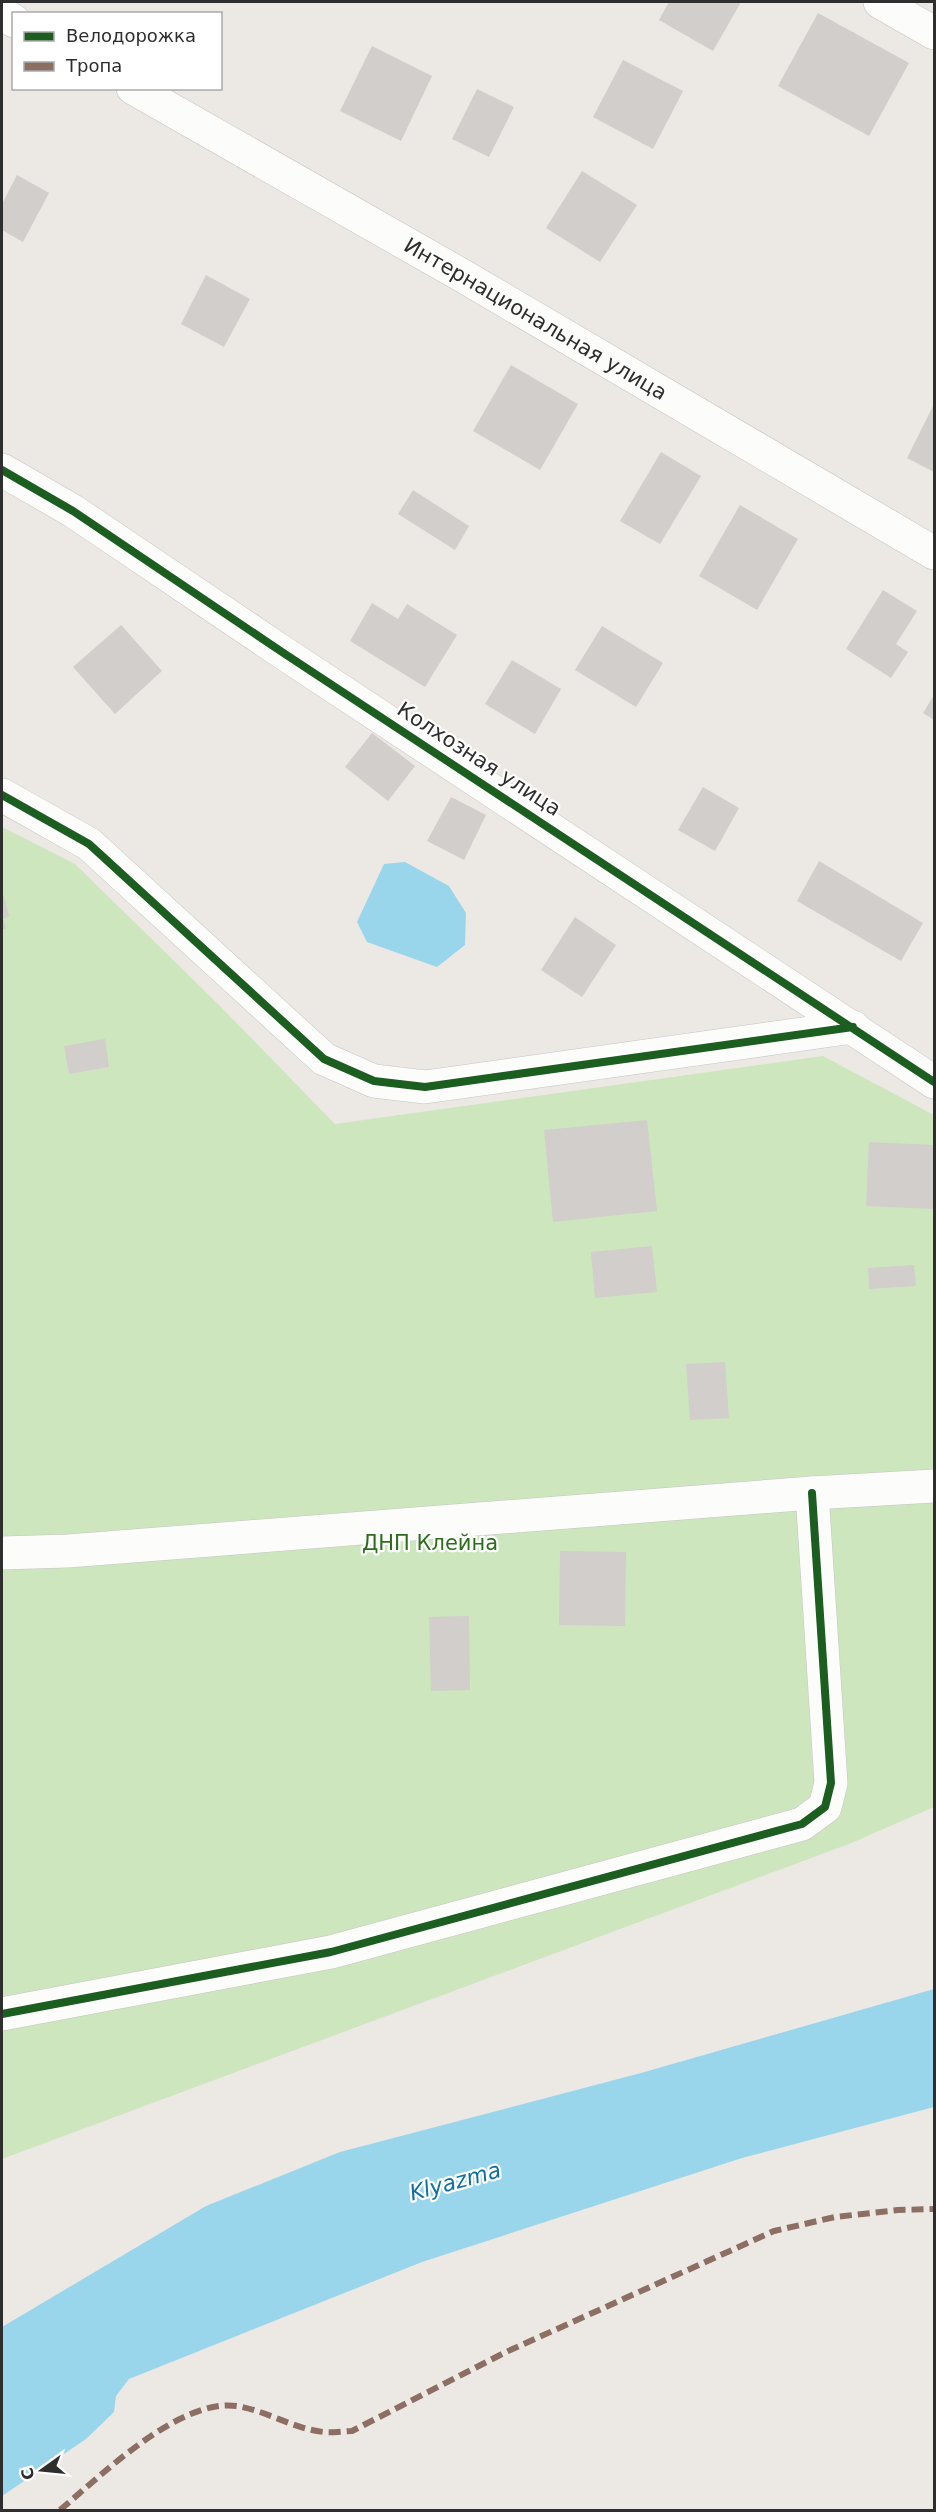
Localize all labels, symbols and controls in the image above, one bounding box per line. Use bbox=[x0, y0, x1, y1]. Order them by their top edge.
legend bbox=[12, 12, 222, 90]
text: Велодорожка bbox=[66, 25, 196, 46]
text: Тропа bbox=[65, 55, 122, 76]
street label: Интернациональная улица bbox=[400, 233, 671, 405]
street label: Колхозная улица bbox=[393, 697, 565, 821]
park label: ДНП Клейна bbox=[362, 1531, 498, 1555]
water label: Klyazma bbox=[407, 2157, 504, 2206]
north arrow bbox=[12, 2440, 72, 2500]
text: С bbox=[17, 2466, 39, 2482]

